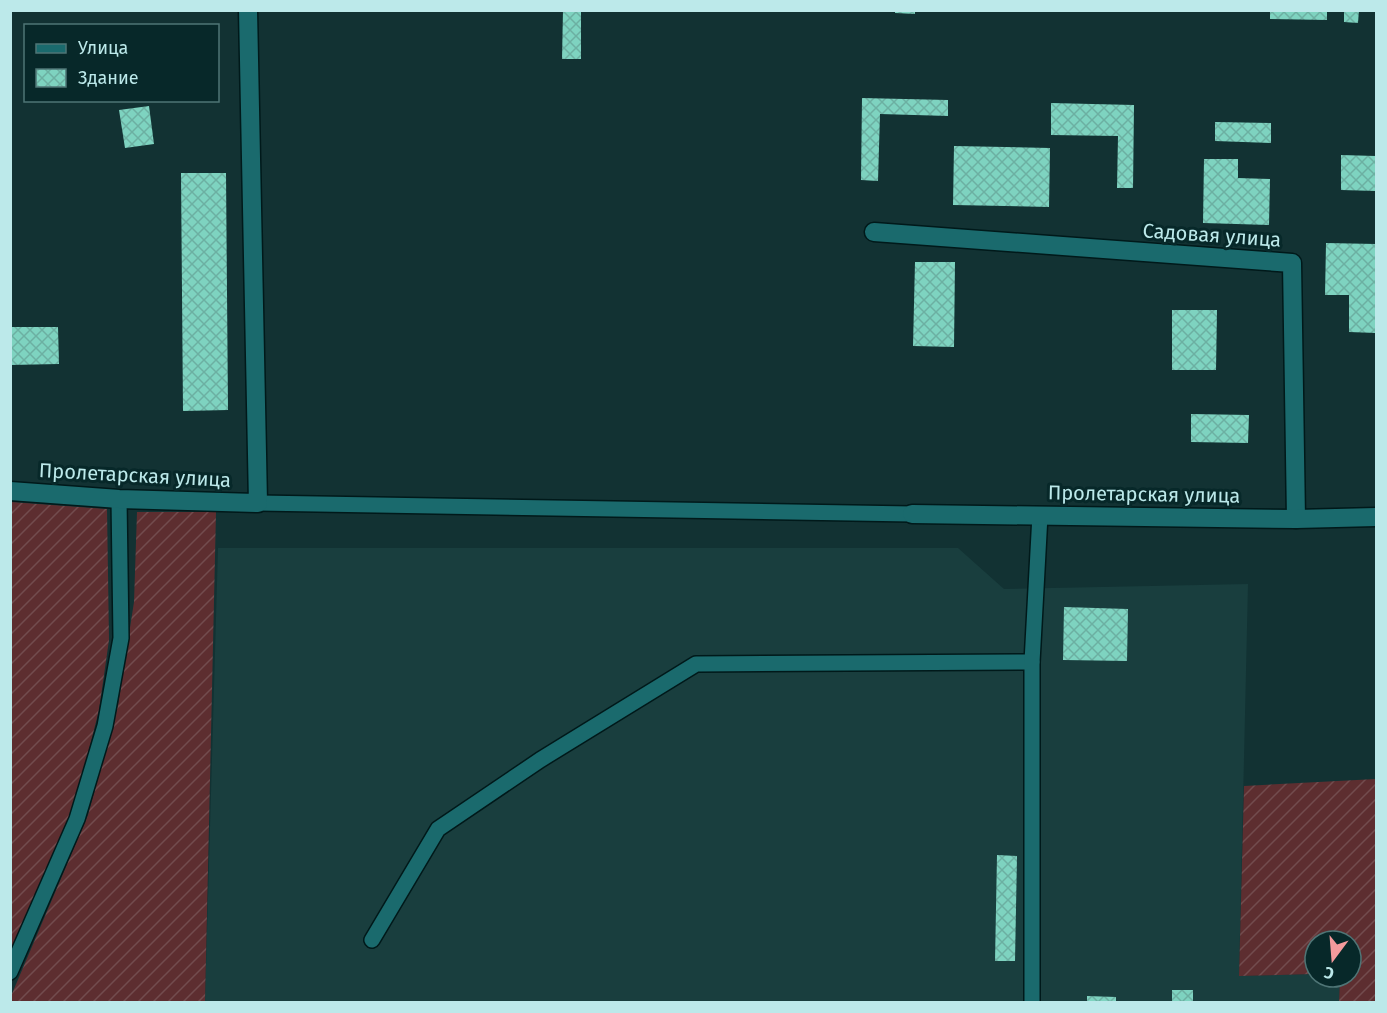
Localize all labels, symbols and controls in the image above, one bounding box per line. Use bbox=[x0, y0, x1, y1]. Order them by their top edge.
legend bbox=[24, 24, 219, 102]
text: Улица bbox=[78, 37, 128, 59]
text: Здание bbox=[78, 67, 139, 89]
street label: Садовая улица bbox=[1142, 218, 1282, 252]
street label: Пролетарская улица bbox=[38, 458, 232, 492]
street label: Пролетарская улица bbox=[1048, 480, 1240, 508]
north arrow bbox=[1303, 929, 1363, 989]
text: С bbox=[1321, 962, 1336, 983]

